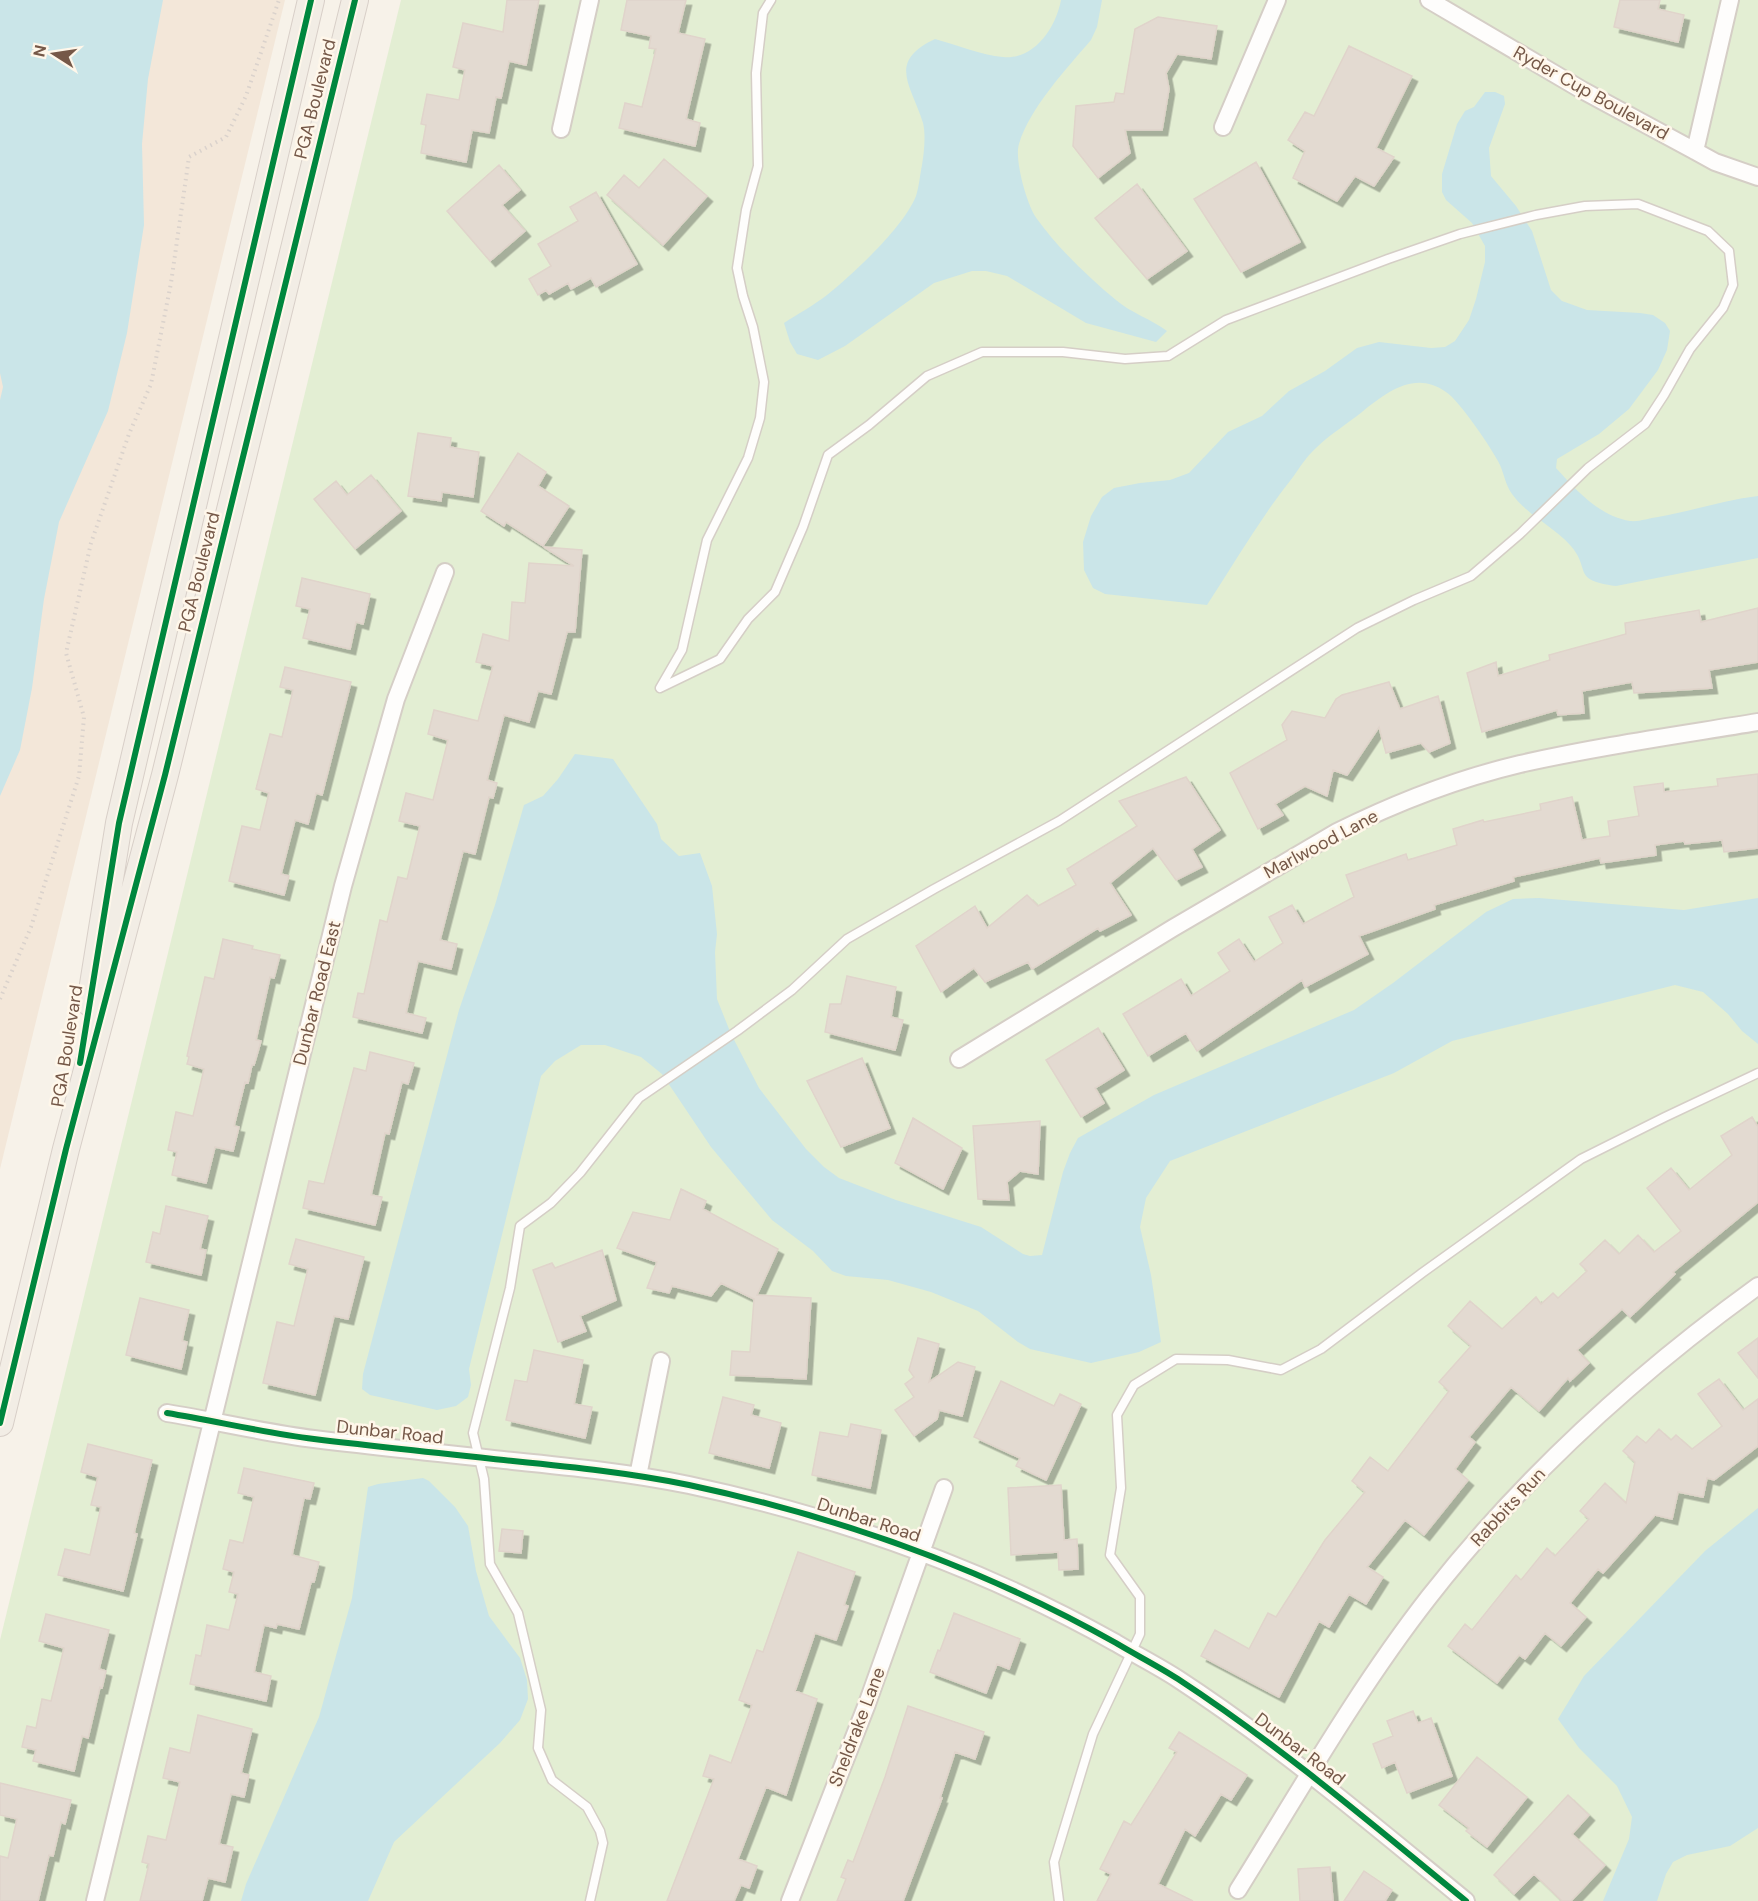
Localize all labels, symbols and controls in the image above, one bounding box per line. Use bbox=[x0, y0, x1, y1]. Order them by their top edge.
north arrow bbox=[24, 24, 84, 84]
street label: PGA Boulevard bbox=[288, 36, 342, 162]
street label: Ryder Cup Boulevard bbox=[1509, 40, 1673, 146]
text: N bbox=[28, 43, 51, 59]
street label: PGA Boulevard bbox=[172, 509, 226, 635]
street label: Marlwood Lane bbox=[1260, 804, 1382, 884]
street label: Dunbar Road East bbox=[287, 918, 347, 1068]
street label: PGA Boulevard bbox=[46, 983, 88, 1109]
street label: Dunbar Road bbox=[335, 1414, 445, 1450]
street label: Rabbits Run bbox=[1465, 1462, 1551, 1552]
street label: Dunbar Road bbox=[814, 1492, 924, 1548]
street label: Sheldrake Lane bbox=[823, 1664, 891, 1790]
street label: Dunbar Road bbox=[1250, 1707, 1350, 1791]

